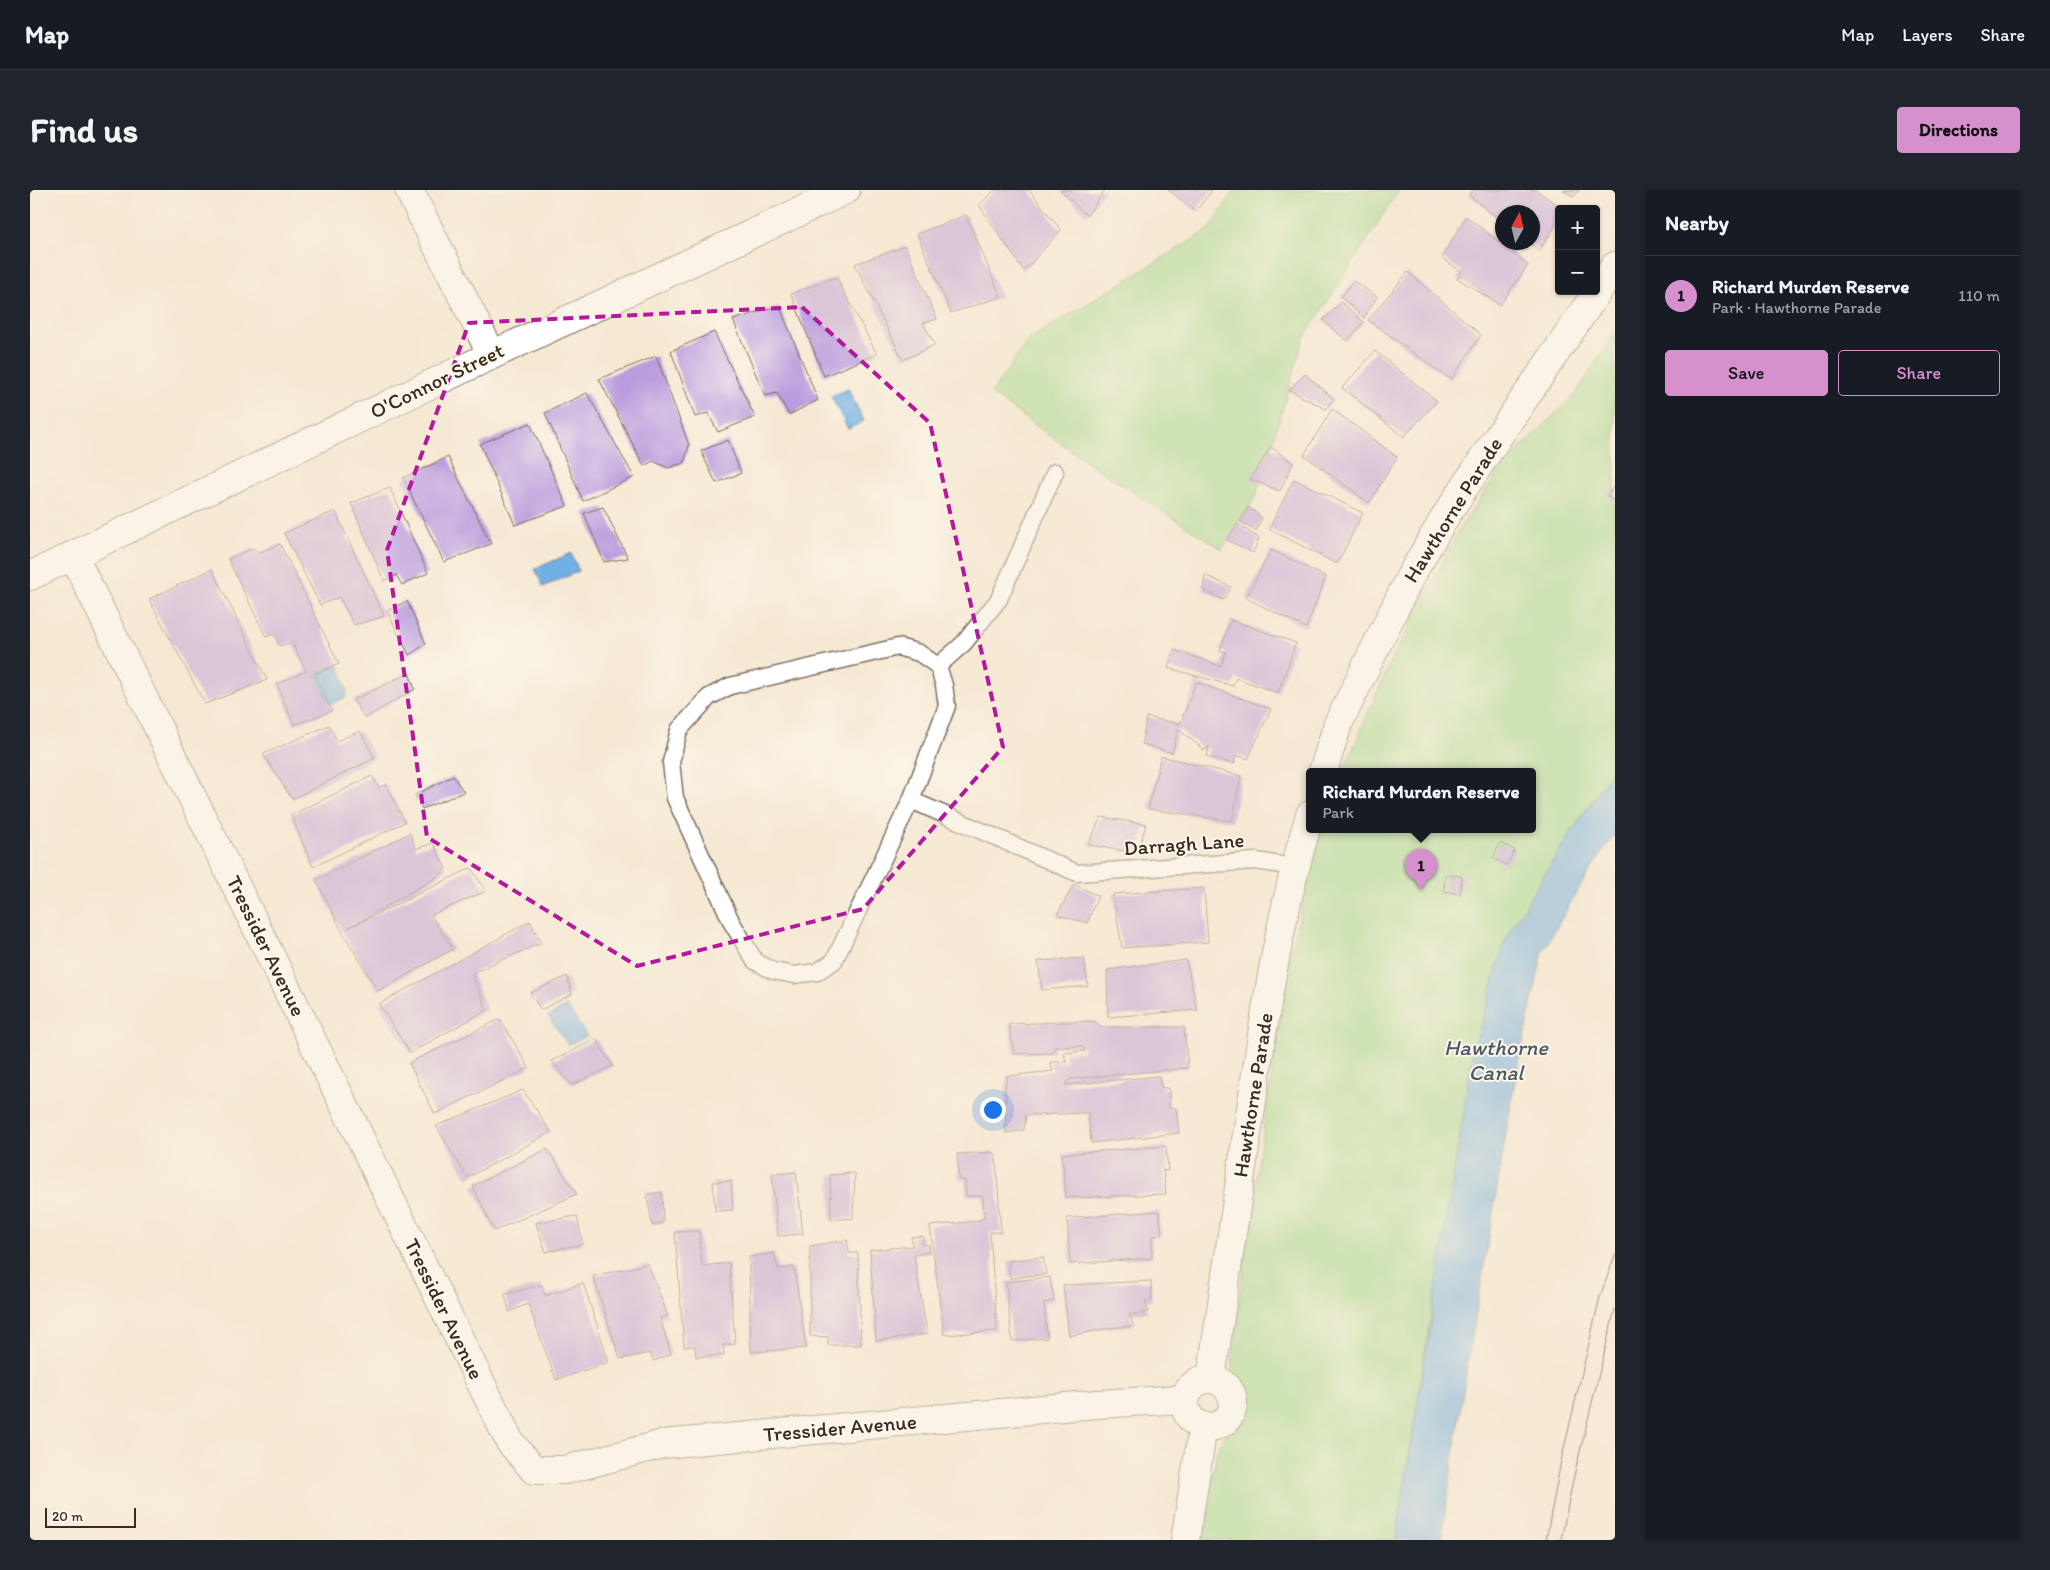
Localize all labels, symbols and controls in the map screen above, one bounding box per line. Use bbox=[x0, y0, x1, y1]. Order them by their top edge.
text: Map bbox=[25, 20, 69, 49]
text: Map bbox=[1841, 24, 1874, 46]
text: Layers bbox=[1902, 24, 1952, 46]
text: Share bbox=[1980, 24, 2025, 46]
button: Directions bbox=[1897, 107, 2020, 153]
text: Find us bbox=[30, 109, 138, 151]
north arrow bbox=[1495, 205, 1540, 250]
map controls bbox=[1555, 205, 1600, 295]
button: + bbox=[1555, 205, 1600, 250]
text: Nearby bbox=[1665, 210, 1729, 235]
button: − bbox=[1555, 250, 1600, 295]
text: Richard Murden Reserve bbox=[1712, 275, 1909, 298]
text: 1 bbox=[1677, 286, 1685, 305]
text: 110 m bbox=[1958, 286, 2000, 305]
text: Park · Hawthorne Parade bbox=[1712, 298, 1881, 317]
street label: O'Connor Street bbox=[366, 337, 508, 424]
button: Save bbox=[1665, 350, 1828, 396]
button: Share bbox=[1838, 350, 2000, 396]
street label: Hawthorne Parade bbox=[1398, 433, 1507, 587]
popup bbox=[1306, 768, 1536, 833]
text: Richard Murden Reserve bbox=[1322, 780, 1520, 803]
text: Park bbox=[1322, 803, 1354, 822]
street label: Darragh Lane bbox=[1123, 827, 1245, 860]
pin: 1 bbox=[1405, 849, 1437, 890]
street label: Tressider Avenue bbox=[222, 871, 311, 1020]
street label: Hawthorne Parade bbox=[1227, 1011, 1278, 1179]
water label: Hawthorne Canal bbox=[1444, 1034, 1549, 1086]
your location bbox=[980, 1097, 1006, 1123]
street label: Tressider Avenue bbox=[400, 1234, 489, 1383]
street label: Tressider Avenue bbox=[762, 1408, 918, 1447]
scale bar bbox=[45, 1505, 136, 1528]
text: 20 m bbox=[52, 1508, 83, 1525]

